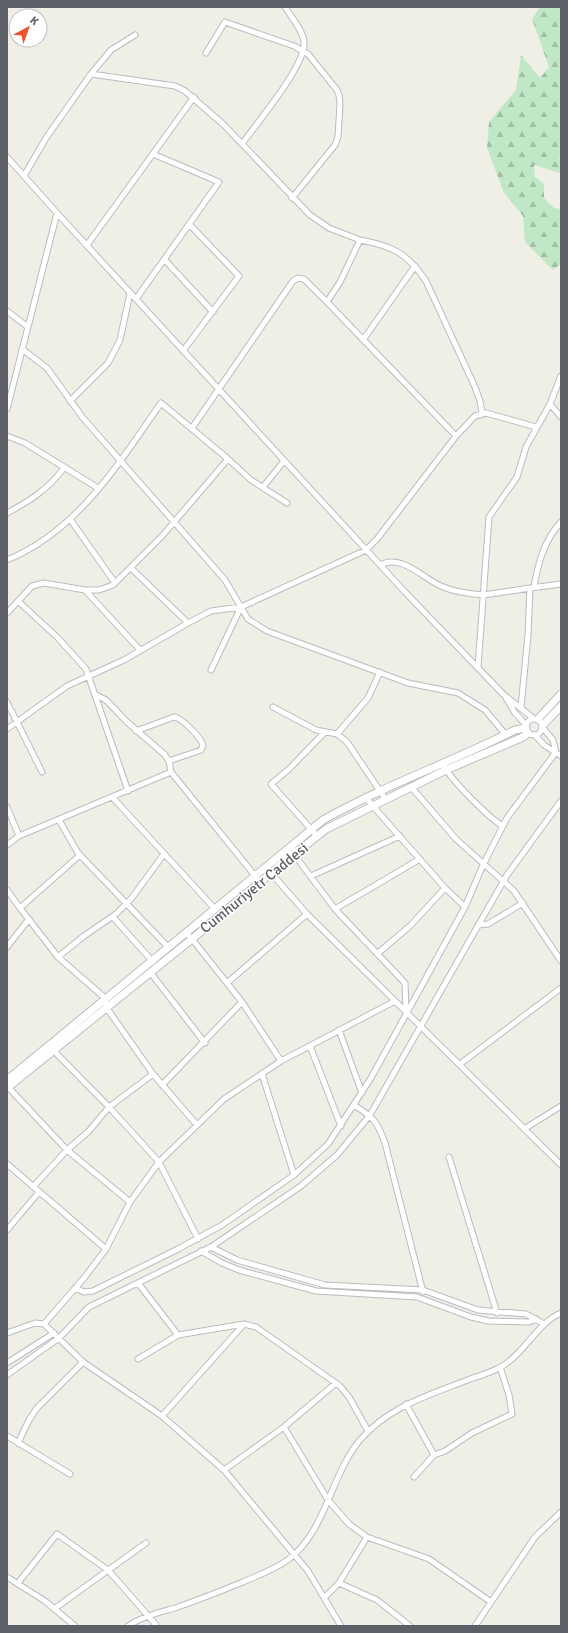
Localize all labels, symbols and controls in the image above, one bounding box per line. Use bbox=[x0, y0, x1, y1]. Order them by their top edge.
north arrow bbox=[8, 8, 48, 48]
text: K bbox=[27, 14, 41, 28]
street label: Cumhuriyetr Caddesi bbox=[196, 839, 312, 937]

